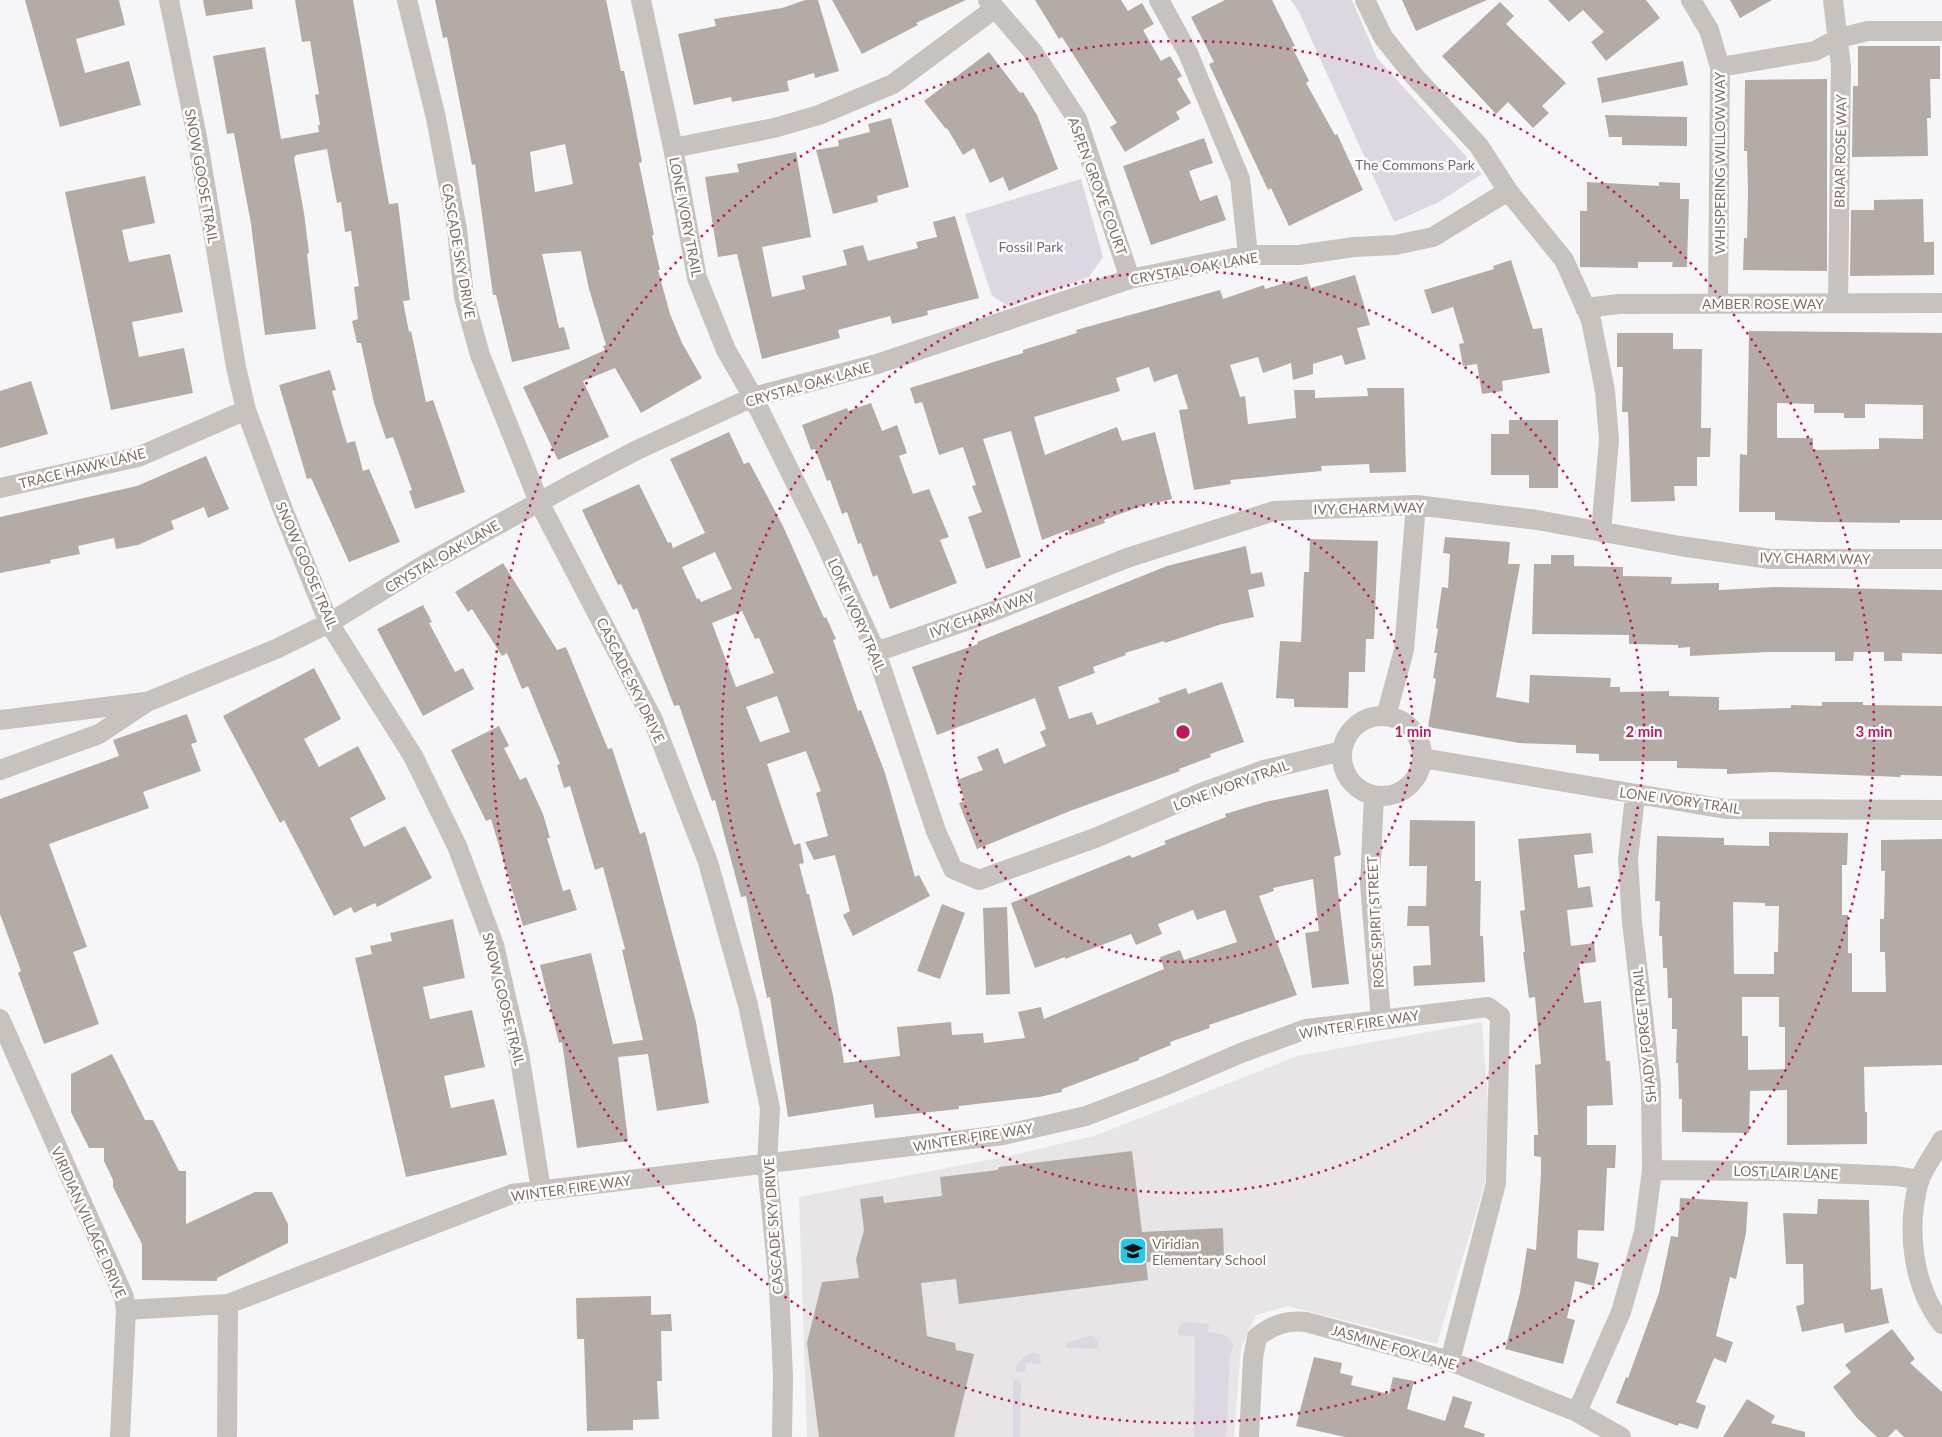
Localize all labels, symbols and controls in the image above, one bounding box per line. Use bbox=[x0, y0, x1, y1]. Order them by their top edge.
street label: WHISPERING WILLOW WAY bbox=[1711, 72, 1728, 254]
street label: BRIAR ROSE WAY bbox=[1831, 94, 1849, 208]
street label: SNOW GOOSE TRAIL bbox=[182, 107, 222, 245]
street label: ASPEN GROVE COURT bbox=[1065, 114, 1131, 258]
street label: LONE IVORY TRAIL bbox=[666, 156, 706, 278]
park label: The Commons Park bbox=[1355, 156, 1476, 173]
street label: CASCADE SKY DRIVE bbox=[439, 182, 479, 320]
park label: Fossil Park bbox=[999, 238, 1064, 255]
street label: CRYSTAL OAK LANE bbox=[1129, 248, 1259, 288]
street label: AMBER ROSE WAY bbox=[1702, 295, 1824, 312]
street label: CRYSTAL OAK LANE bbox=[743, 358, 873, 410]
street label: TRACE HAWK LANE bbox=[17, 444, 147, 492]
street label: SNOW GOOSE TRAIL bbox=[273, 499, 341, 631]
street label: IVY CHARM WAY bbox=[1313, 499, 1425, 517]
street label: CRYSTAL OAK LANE bbox=[382, 516, 502, 596]
street label: IVY CHARM WAY bbox=[1759, 549, 1871, 567]
street label: LONE IVORY TRAIL bbox=[824, 556, 890, 674]
street label: IVY CHARM WAY bbox=[927, 587, 1037, 641]
street label: CASCADE SKY DRIVE bbox=[593, 615, 669, 745]
text: 1 min bbox=[1394, 722, 1432, 740]
text: 2 min bbox=[1625, 722, 1663, 740]
text: 3 min bbox=[1855, 722, 1893, 740]
centre of rings bbox=[1174, 723, 1192, 741]
street label: LONE IVORY TRAIL bbox=[1171, 756, 1291, 814]
street label: LONE IVORY TRAIL bbox=[1618, 783, 1742, 817]
street label: ROSE SPIRIT STREET bbox=[1363, 855, 1387, 988]
street label: SNOW GOOSE TRAIL bbox=[479, 931, 529, 1067]
street label: SHADY FORGE TRAIL bbox=[1628, 966, 1660, 1104]
street label: WINTER FIRE WAY bbox=[1298, 1006, 1420, 1042]
street label: WINTER FIRE WAY bbox=[912, 1119, 1034, 1155]
street label: VIRIDIAN VILLAGE DRIVE bbox=[48, 1144, 130, 1300]
street label: CASCADE SKY DRIVE bbox=[760, 1157, 786, 1295]
street label: LOST LAIR LANE bbox=[1733, 1162, 1839, 1182]
street label: WINTER FIRE WAY bbox=[510, 1171, 632, 1205]
place label: Viridian Elementary School bbox=[1152, 1235, 1266, 1268]
school or university icon: Viridian Elementary School bbox=[1118, 1236, 1148, 1266]
street label: JASMINE FOX LANE bbox=[1330, 1321, 1458, 1373]

